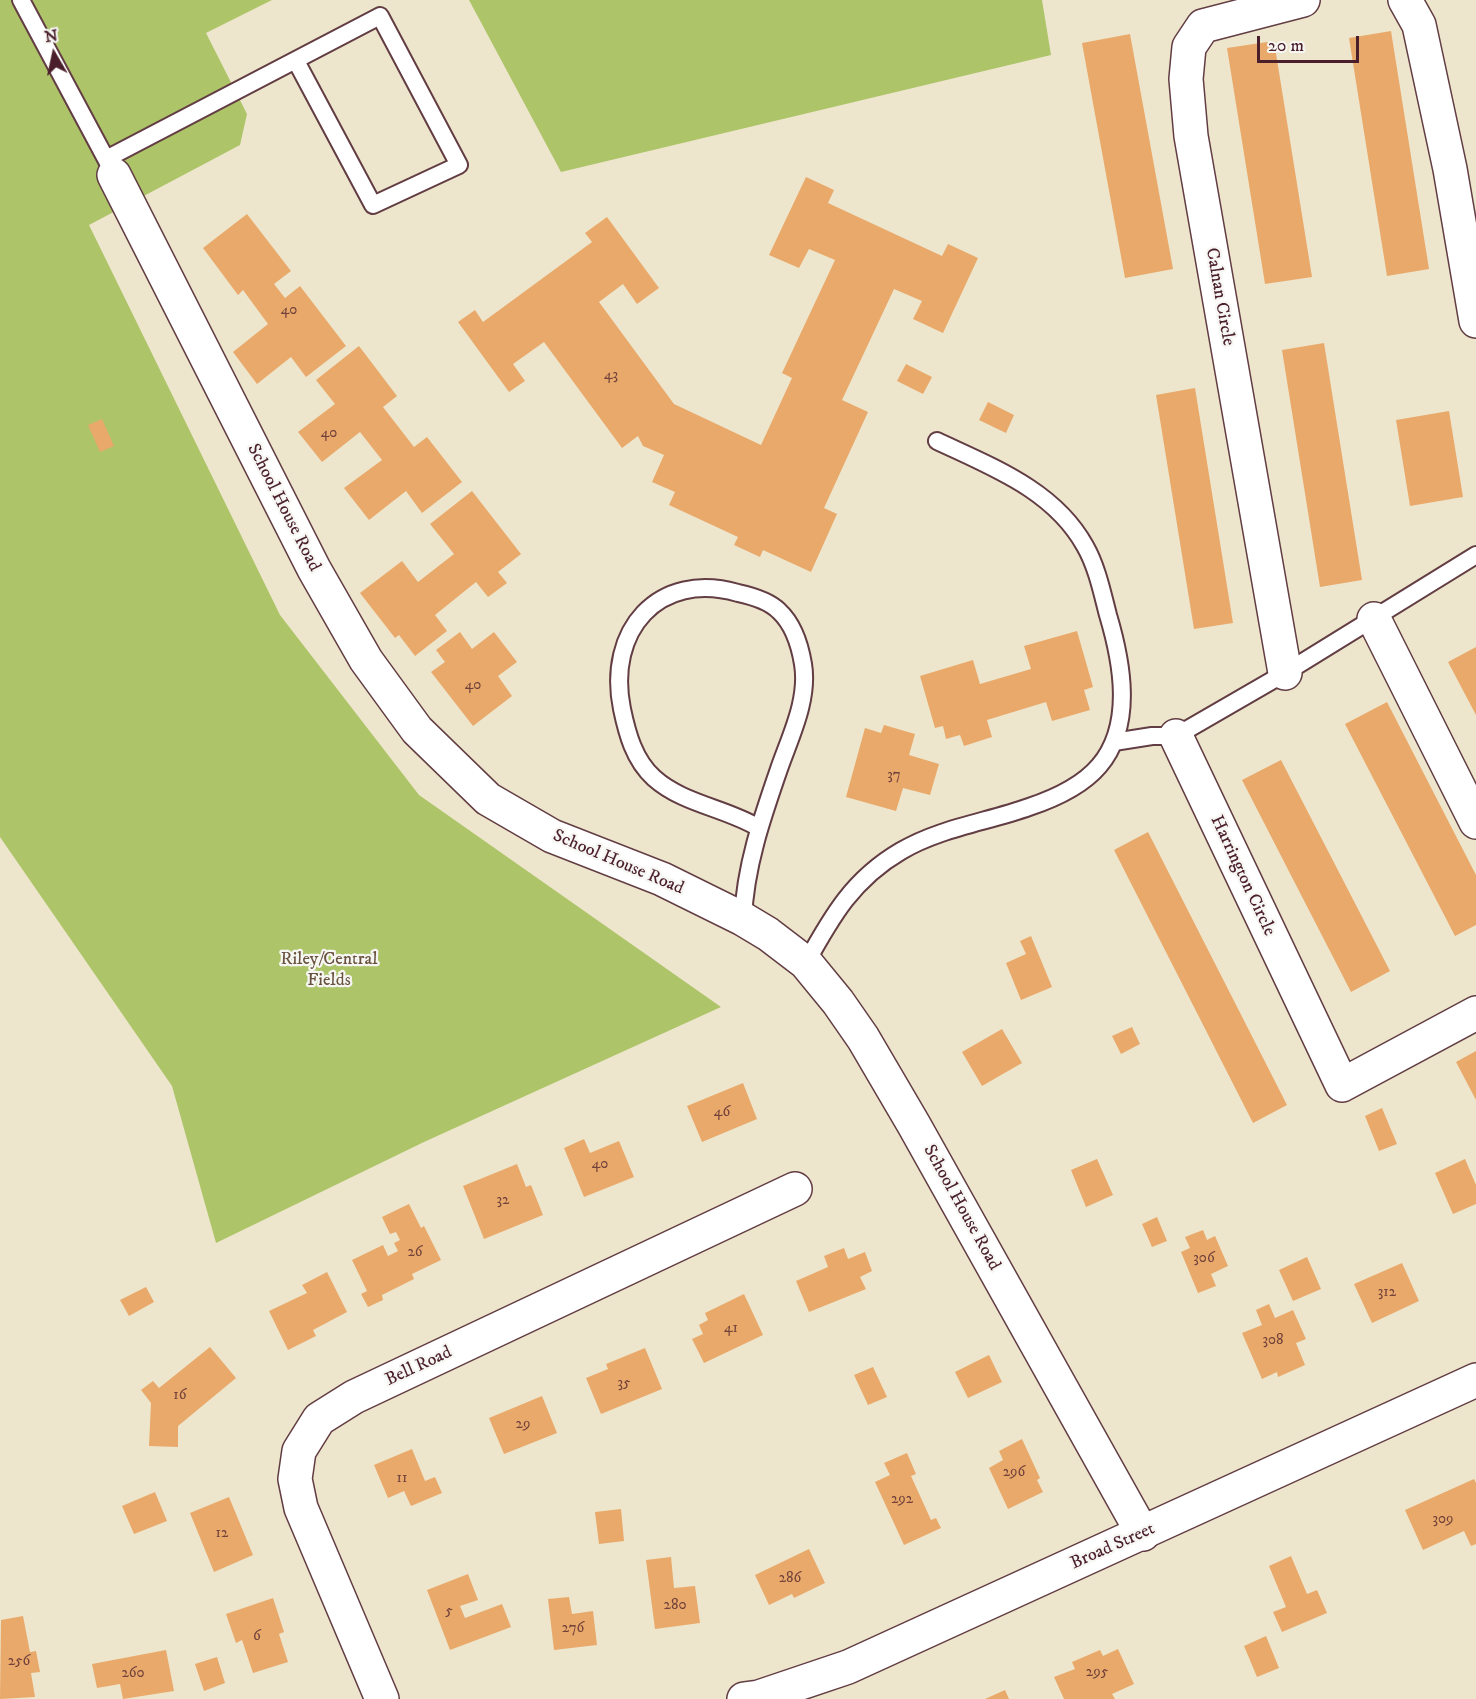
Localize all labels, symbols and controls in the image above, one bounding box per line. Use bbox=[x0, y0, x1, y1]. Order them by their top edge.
north arrow bbox=[24, 24, 84, 84]
scale bar bbox=[1260, 24, 1362, 62]
text: N bbox=[43, 25, 59, 47]
text: 20 m bbox=[1268, 35, 1304, 57]
street label: Calnan Circle bbox=[1200, 246, 1238, 348]
house number: 40 bbox=[281, 302, 297, 320]
house number: 43 bbox=[604, 367, 618, 385]
house number: 40 bbox=[321, 425, 337, 443]
street label: School House Road bbox=[242, 441, 324, 575]
house number: 40 bbox=[465, 677, 481, 695]
house number: 37 bbox=[887, 767, 901, 785]
street label: Harrington Circle bbox=[1205, 812, 1279, 940]
street label: School House Road bbox=[549, 826, 687, 900]
park label: Riley/Central Fields bbox=[280, 949, 378, 992]
house number: 46 bbox=[714, 1104, 730, 1122]
street label: School House Road bbox=[918, 1141, 1004, 1275]
house number: 40 bbox=[592, 1156, 608, 1174]
house number: 32 bbox=[497, 1192, 509, 1210]
house number: 26 bbox=[407, 1244, 423, 1262]
house number: 306 bbox=[1193, 1250, 1215, 1268]
house number: 312 bbox=[1378, 1284, 1396, 1302]
house number: 41 bbox=[724, 1320, 738, 1338]
house number: 308 bbox=[1262, 1332, 1284, 1350]
street label: Bell Road bbox=[382, 1342, 456, 1392]
house number: 35 bbox=[617, 1375, 631, 1393]
house number: 16 bbox=[173, 1387, 187, 1405]
house number: 29 bbox=[516, 1416, 530, 1434]
house number: 296 bbox=[1003, 1464, 1025, 1482]
house number: 11 bbox=[396, 1470, 408, 1488]
house number: 292 bbox=[891, 1491, 913, 1509]
house number: 309 bbox=[1432, 1511, 1454, 1529]
street label: Broad Street bbox=[1068, 1519, 1158, 1575]
house number: 12 bbox=[216, 1525, 228, 1543]
house number: 286 bbox=[779, 1570, 801, 1588]
house number: 280 bbox=[664, 1597, 686, 1615]
house number: 5 bbox=[445, 1603, 453, 1621]
house number: 276 bbox=[562, 1620, 584, 1638]
house number: 6 bbox=[253, 1628, 261, 1646]
house number: 256 bbox=[8, 1653, 30, 1671]
house number: 295 bbox=[1086, 1664, 1108, 1682]
house number: 260 bbox=[121, 1665, 145, 1683]

